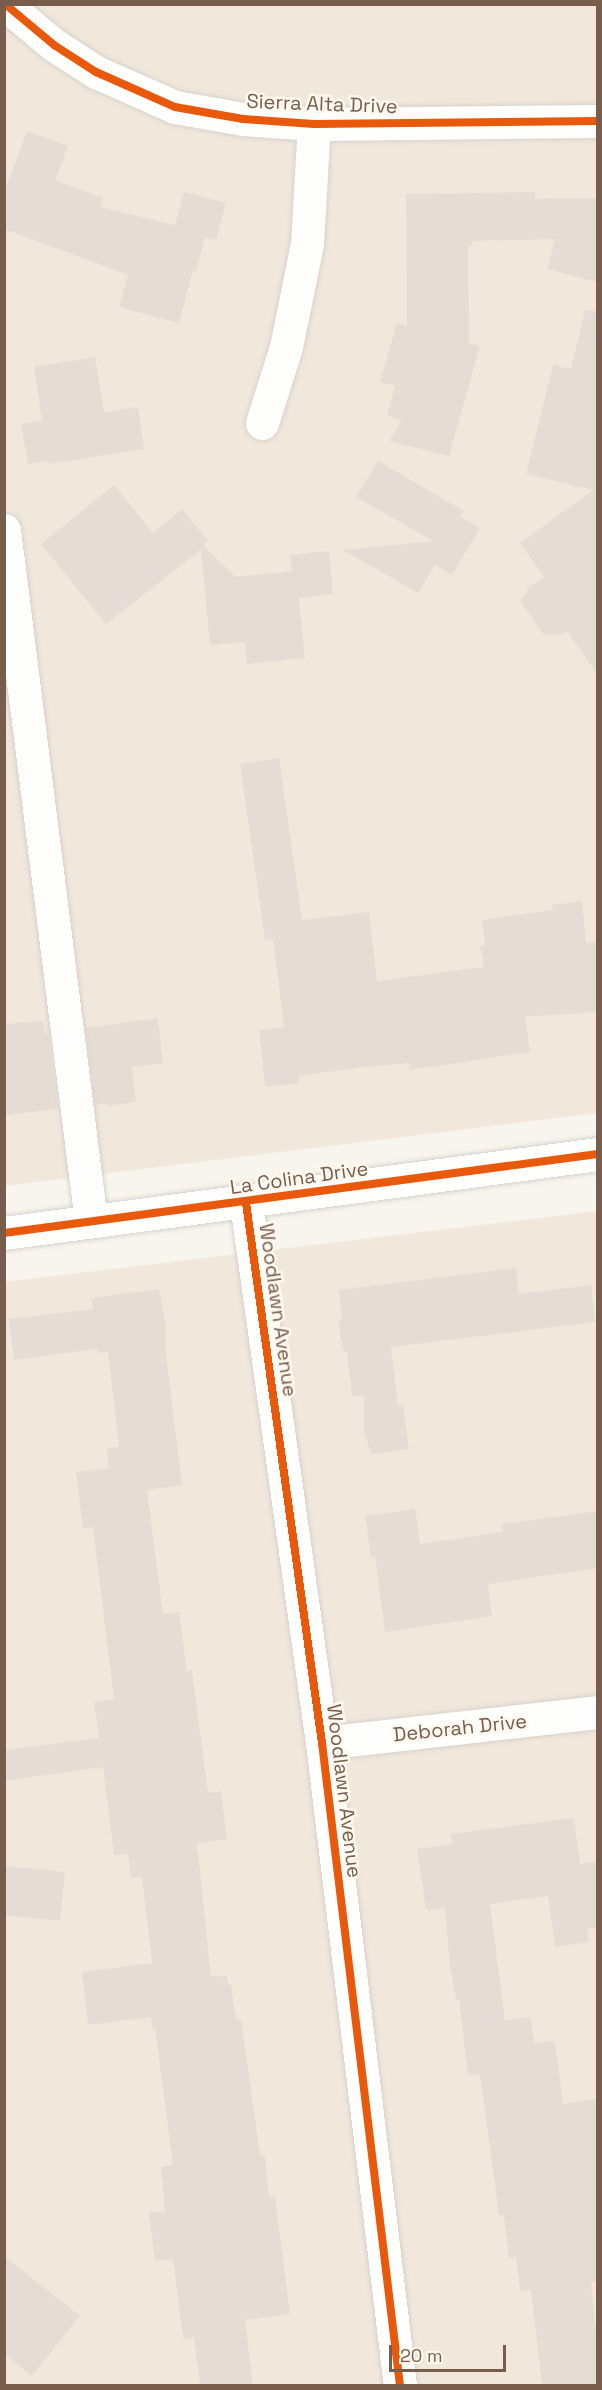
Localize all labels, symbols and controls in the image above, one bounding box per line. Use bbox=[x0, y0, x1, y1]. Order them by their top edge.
street label: Sierra Alta Drive bbox=[246, 89, 398, 119]
street label: La Colina Drive bbox=[228, 1156, 370, 1200]
street label: Woodlawn Avenue bbox=[254, 1222, 302, 1398]
street label: Woodlawn Avenue bbox=[321, 1703, 367, 1879]
street label: Deborah Drive bbox=[392, 1709, 528, 1747]
scale bar bbox=[392, 2333, 509, 2371]
text: 20 m bbox=[400, 2344, 443, 2367]

